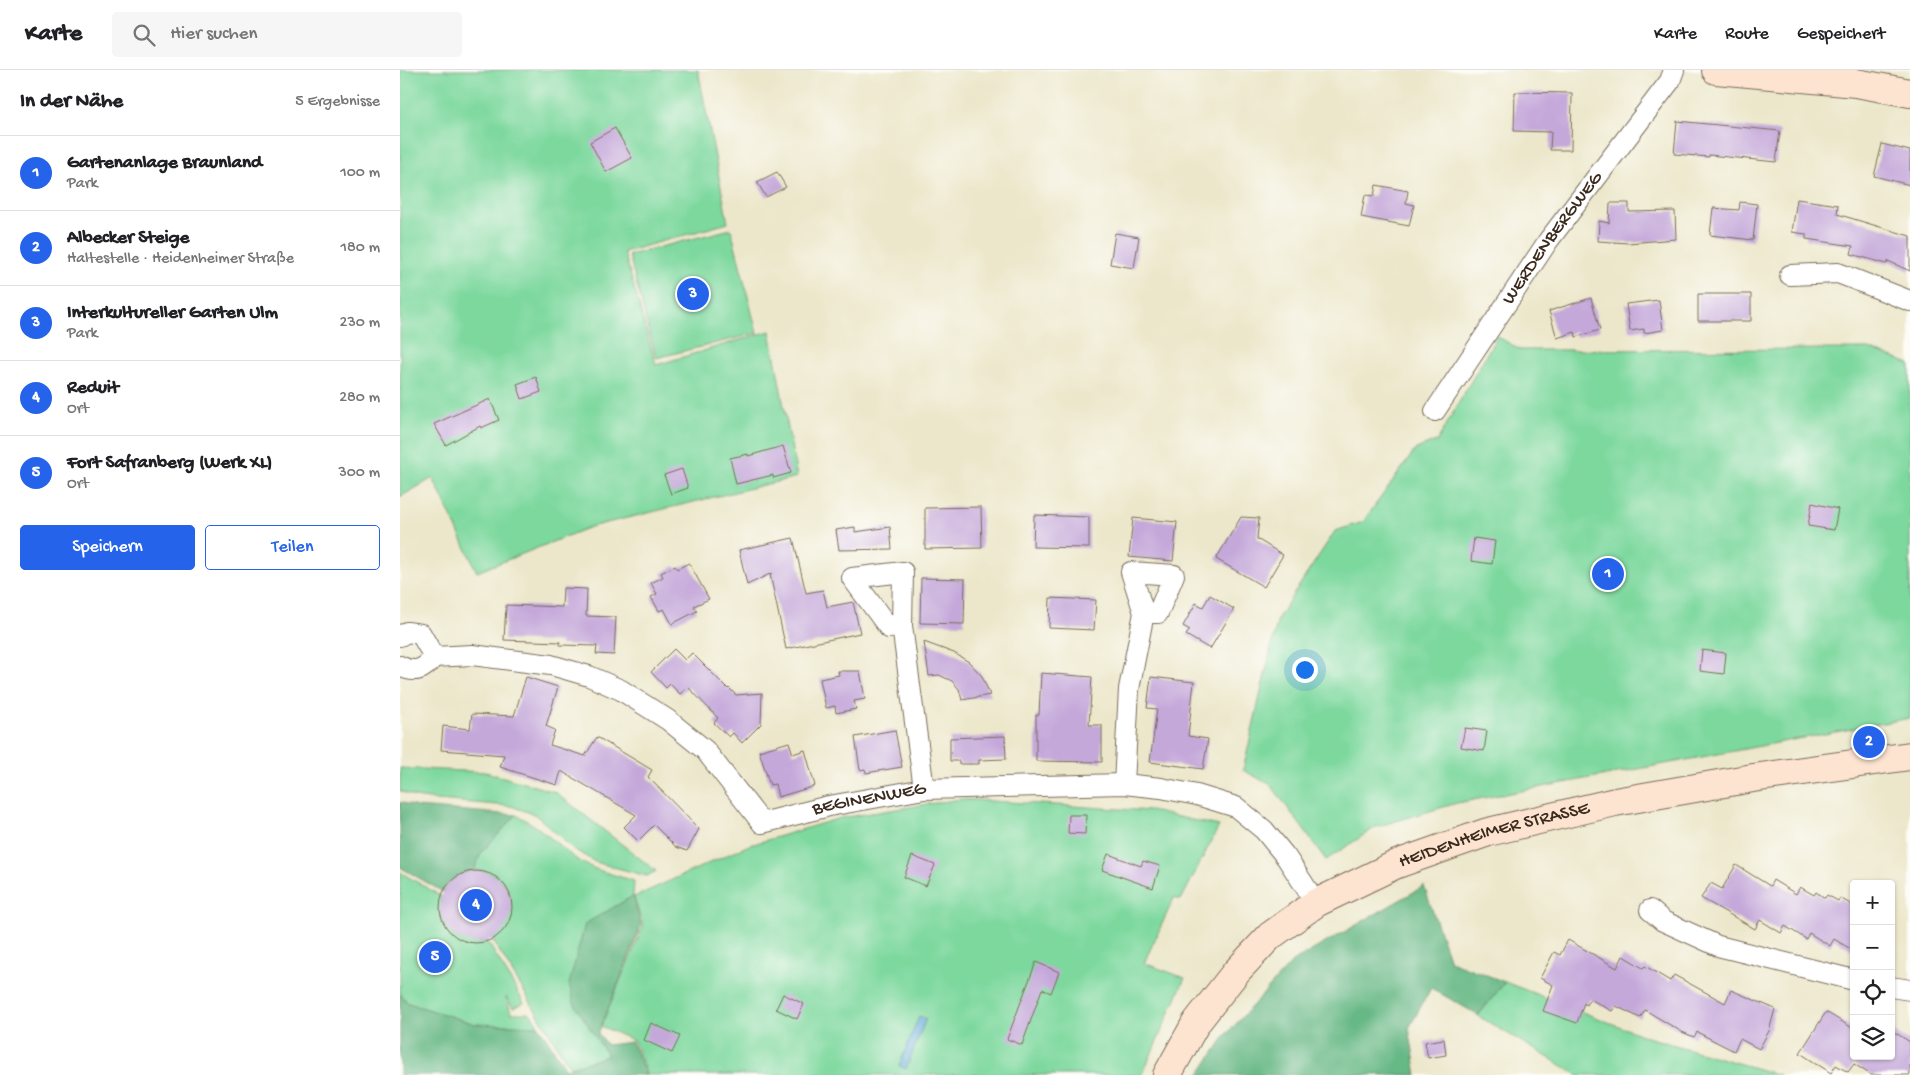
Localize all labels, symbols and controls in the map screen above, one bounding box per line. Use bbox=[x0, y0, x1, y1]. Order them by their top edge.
search box bbox=[112, 12, 462, 57]
text: Karte bbox=[25, 20, 82, 49]
icon: search bbox=[130, 21, 158, 49]
text: Hier suchen bbox=[170, 23, 258, 46]
text: Karte bbox=[1654, 24, 1697, 45]
text: Route bbox=[1725, 24, 1769, 45]
text: Gespeichert bbox=[1797, 24, 1885, 45]
text: In der Nähe bbox=[20, 90, 123, 115]
text: 5 Ergebnisse bbox=[295, 93, 380, 112]
text: Gartenanlage Braunland bbox=[67, 152, 262, 175]
text: 1 bbox=[33, 164, 39, 183]
text: 100 m bbox=[340, 164, 380, 183]
street label: WERDENBERGWEG bbox=[1497, 166, 1609, 309]
text: Park bbox=[67, 175, 98, 194]
text: Albecker Steige bbox=[67, 227, 189, 250]
text: 2 bbox=[32, 239, 40, 258]
text: 180 m bbox=[341, 239, 380, 258]
text: Haltestelle · Heidenheimer Straße bbox=[67, 250, 294, 269]
pin: 3 bbox=[677, 275, 709, 313]
text: Interkultureller Garten Ulm bbox=[67, 302, 278, 325]
text: 3 bbox=[32, 314, 40, 333]
text: 230 m bbox=[340, 314, 380, 333]
text: Park bbox=[67, 325, 98, 344]
text: Reduit bbox=[67, 377, 119, 400]
text: 4 bbox=[32, 389, 40, 408]
text: 280 m bbox=[339, 389, 380, 408]
text: Ort bbox=[67, 400, 89, 419]
text: Fort Safranberg (Werk XL) bbox=[67, 452, 272, 475]
text: 5 bbox=[32, 464, 40, 483]
text: 300 m bbox=[338, 464, 380, 483]
text: Ort bbox=[67, 475, 89, 494]
button: Speichern bbox=[20, 525, 195, 570]
button: Teilen bbox=[205, 525, 380, 570]
pin: 1 bbox=[1592, 555, 1624, 593]
your location bbox=[1292, 657, 1318, 683]
pin: 2 bbox=[1853, 723, 1885, 761]
street label: BEGINENWEG bbox=[809, 777, 929, 822]
street label: HEIDENHEIMER STRASSE bbox=[1396, 797, 1593, 874]
map controls bbox=[1850, 880, 1895, 1060]
button: + bbox=[1850, 880, 1895, 925]
pin: 4 bbox=[460, 886, 492, 924]
button: − bbox=[1850, 925, 1895, 970]
pin: 5 bbox=[419, 938, 451, 976]
button: locate bbox=[1850, 970, 1895, 1015]
button: layers bbox=[1850, 1015, 1895, 1060]

